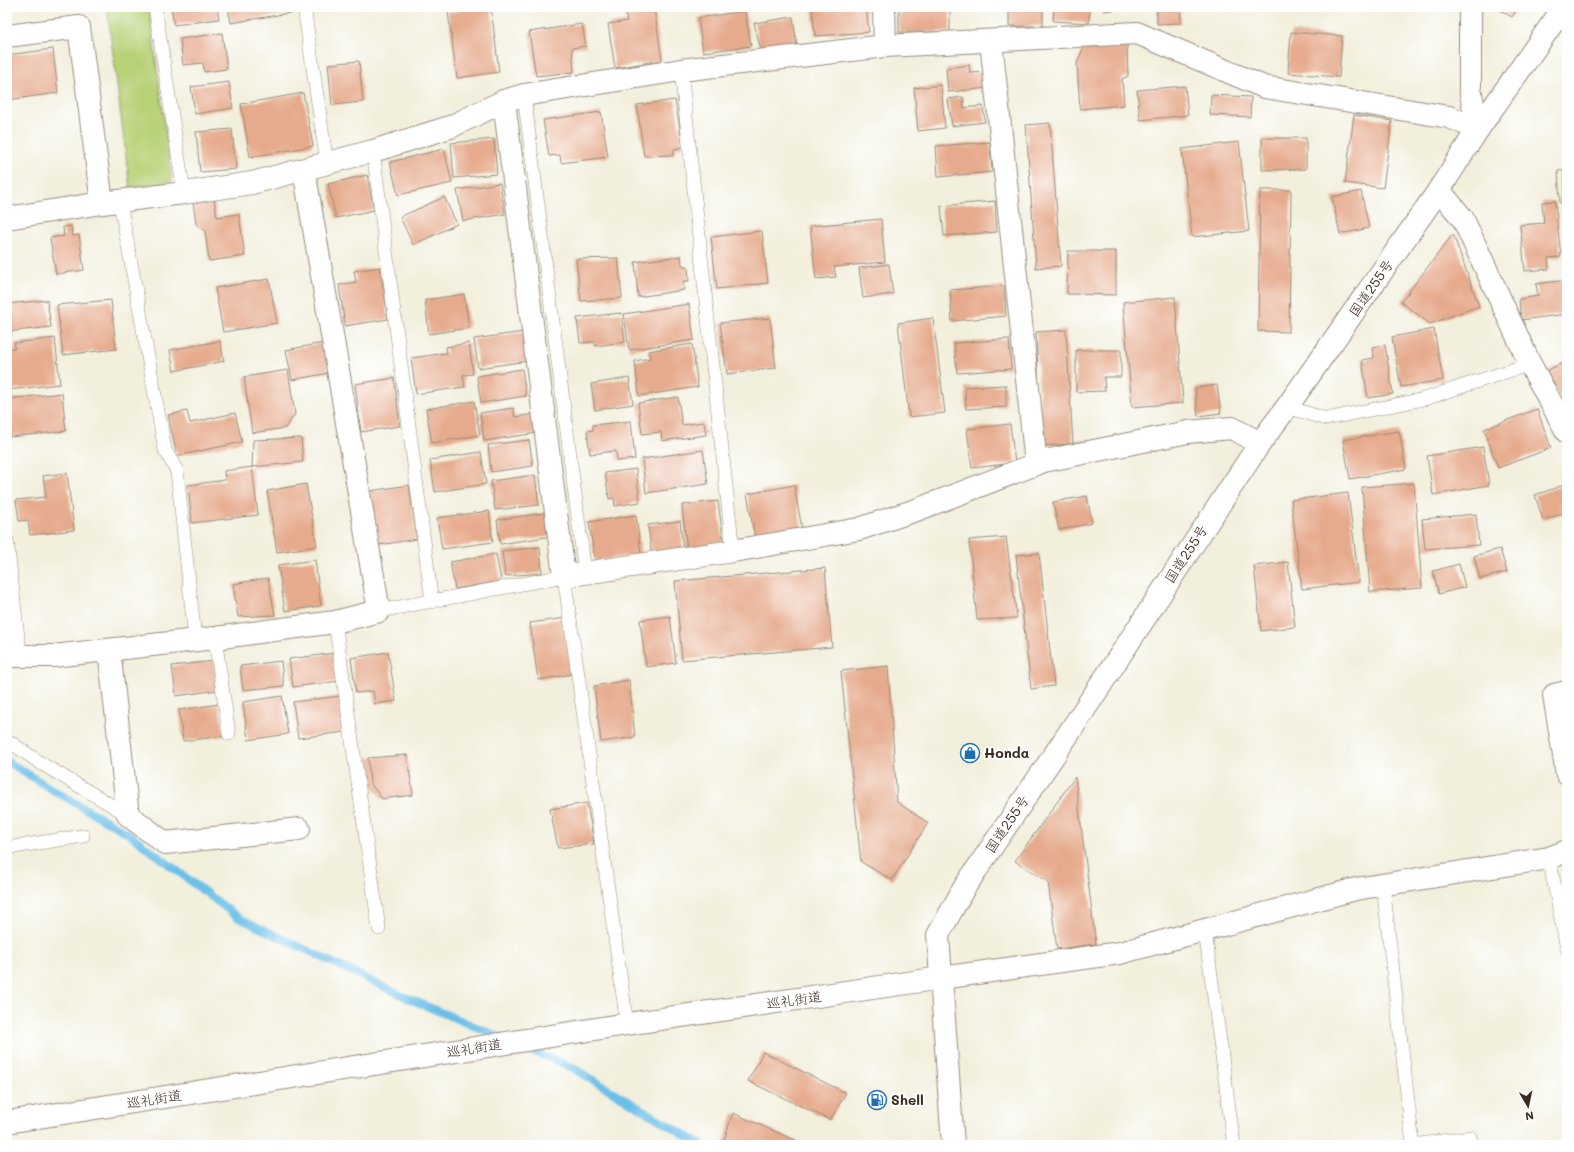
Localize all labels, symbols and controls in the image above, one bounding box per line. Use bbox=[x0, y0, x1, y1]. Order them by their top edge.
street label: 国道255号 bbox=[1344, 255, 1397, 320]
street label: 国道255号 bbox=[1160, 521, 1212, 587]
shop icon: Honda bbox=[959, 742, 981, 764]
place label: Honda bbox=[984, 743, 1030, 762]
street label: 国道255号 bbox=[980, 791, 1033, 856]
street label: 巡礼街道 bbox=[765, 986, 823, 1013]
street label: 巡礼街道 bbox=[445, 1034, 503, 1061]
street label: 巡礼街道 bbox=[125, 1085, 183, 1112]
north arrow bbox=[1508, 1086, 1548, 1126]
fuel station icon: Shell bbox=[866, 1089, 888, 1111]
place label: Shell bbox=[891, 1090, 924, 1109]
text: N bbox=[1524, 1108, 1535, 1124]

